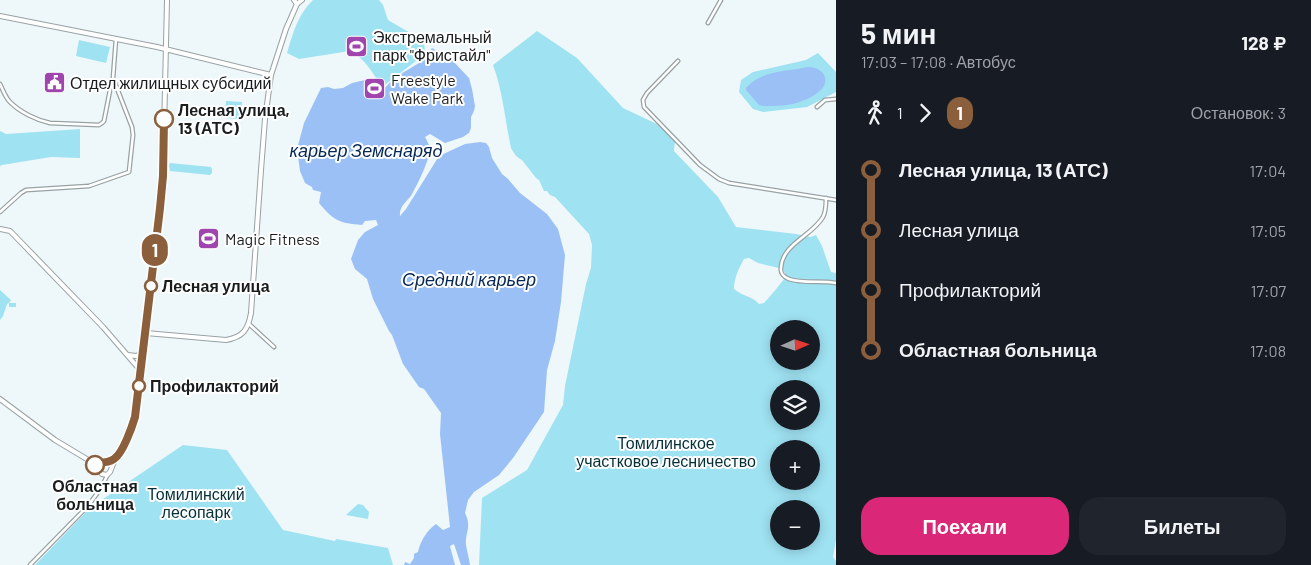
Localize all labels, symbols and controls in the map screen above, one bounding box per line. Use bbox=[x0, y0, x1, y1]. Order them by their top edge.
text: 5 мин bbox=[861, 16, 937, 50]
place label: Экстремальный парк "Фристайл" bbox=[373, 27, 492, 64]
text: 128 ₽ bbox=[1241, 31, 1286, 54]
sports icon: Экстремальный парк "Фристайл" bbox=[345, 34, 369, 58]
text: 17:03 – 17:08 · Автобус bbox=[861, 52, 1016, 71]
place label: Freestyle Wake Park bbox=[391, 70, 463, 107]
public building icon: Отдел жилищных субсидий bbox=[42, 71, 66, 95]
place label: Отдел жилищных субсидий bbox=[70, 73, 271, 92]
sports icon: Freestyle Wake Park bbox=[363, 77, 387, 101]
icon: walk bbox=[861, 99, 889, 127]
icon: forward bbox=[911, 99, 939, 127]
place label: Лесная улица, 13 (АТС) bbox=[178, 100, 290, 137]
text: 1 bbox=[957, 102, 963, 124]
text: 1 bbox=[897, 103, 903, 122]
text: Остановок: 3 bbox=[1191, 103, 1286, 122]
marker: Лесная улица, 13 (АТС) bbox=[154, 109, 174, 129]
water label: карьер Земснаряд bbox=[290, 139, 442, 161]
text: Лесная улица, 13 (АТС) bbox=[899, 158, 1108, 181]
text: 17:04 bbox=[1250, 161, 1286, 180]
text: Лесная улица bbox=[899, 218, 1019, 241]
text: 17:05 bbox=[1250, 221, 1286, 240]
sports icon: Magic Fitness bbox=[197, 227, 221, 251]
place label: Magic Fitness bbox=[225, 229, 320, 248]
line badge: 1 bbox=[139, 234, 171, 266]
text: 1 bbox=[152, 239, 158, 261]
water label: Средний карьер bbox=[402, 268, 536, 290]
place label: Лесная улица bbox=[162, 276, 270, 295]
text: Профилакторий bbox=[899, 278, 1041, 301]
marker: Лесная улица bbox=[144, 279, 158, 293]
text: 17:07 bbox=[1251, 281, 1286, 300]
north arrow bbox=[770, 320, 820, 370]
map controls bbox=[770, 320, 820, 550]
text: Областная больница bbox=[899, 338, 1097, 361]
text: 17:08 bbox=[1250, 341, 1286, 360]
place label: Профилакторий bbox=[150, 376, 279, 395]
marker: Профилакторий bbox=[132, 379, 146, 393]
button: layers bbox=[770, 380, 820, 430]
park label: Томилинское участковое лесничество bbox=[576, 433, 756, 470]
button: + bbox=[770, 440, 820, 490]
marker: Областная больница bbox=[85, 455, 105, 475]
place label: Областная больница bbox=[52, 476, 138, 513]
park label: Томилинский лесопарк bbox=[147, 484, 245, 521]
button: Поехали bbox=[861, 497, 1069, 555]
button: Билеты bbox=[1079, 497, 1286, 555]
button: − bbox=[770, 500, 820, 550]

